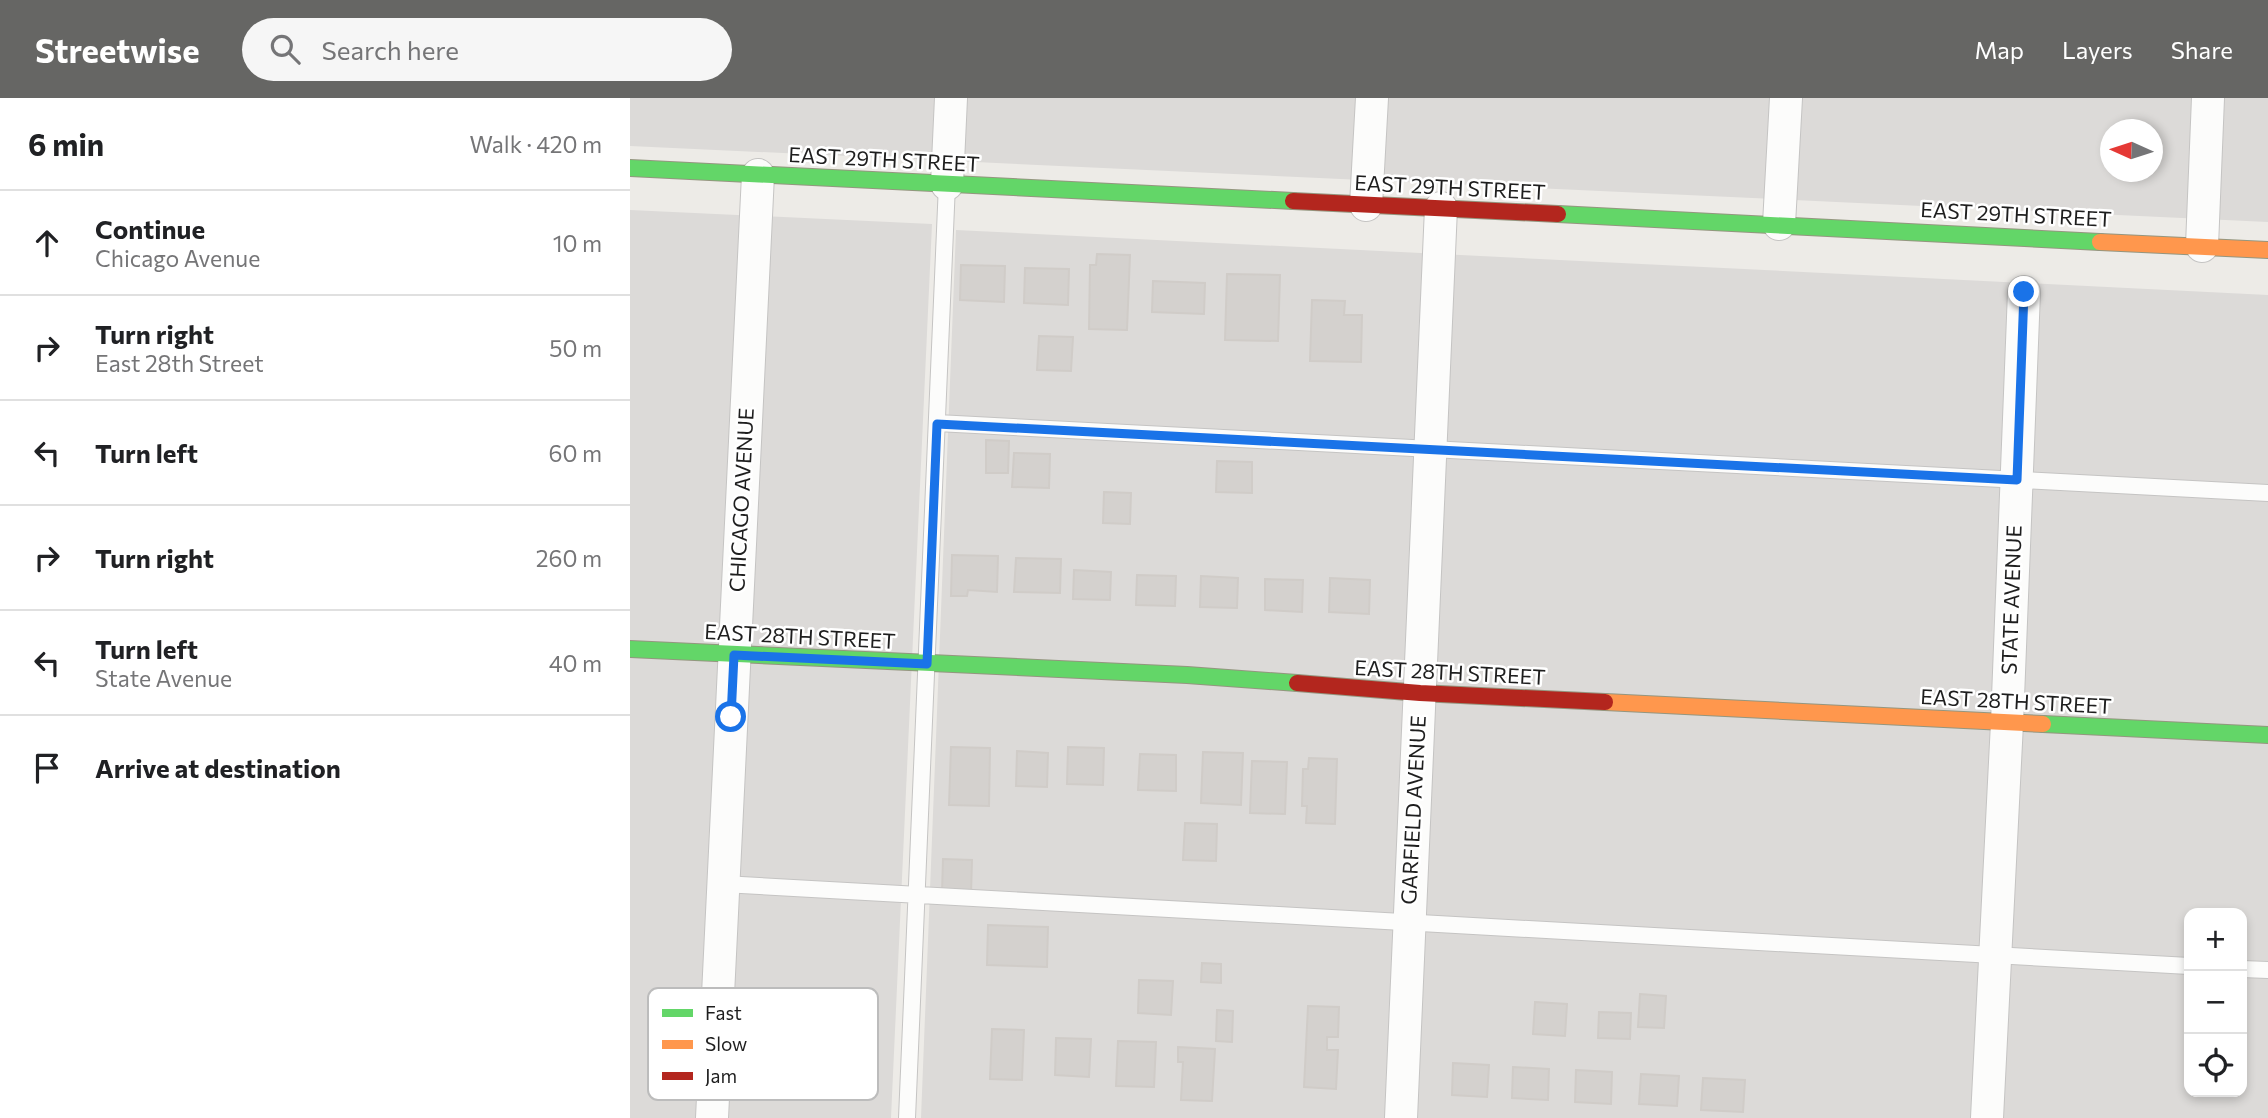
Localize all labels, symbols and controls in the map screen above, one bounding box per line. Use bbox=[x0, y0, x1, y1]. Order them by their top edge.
search box bbox=[242, 18, 732, 81]
text: Streetwise bbox=[35, 29, 200, 70]
icon: search bbox=[266, 30, 304, 68]
text: Search here bbox=[322, 34, 459, 65]
text: Map bbox=[1975, 35, 2024, 64]
text: Layers bbox=[2062, 35, 2133, 64]
text: Share bbox=[2171, 35, 2233, 64]
north arrow bbox=[2100, 119, 2163, 182]
text: 6 min bbox=[28, 125, 104, 162]
text: Walk · 420 m bbox=[470, 130, 602, 158]
street label: EAST 29TH STREET bbox=[788, 141, 980, 176]
street label: EAST 29TH STREET bbox=[1354, 169, 1546, 204]
street label: EAST 29TH STREET bbox=[1920, 196, 2112, 231]
text: Continue bbox=[95, 213, 205, 244]
icon: ahead bbox=[28, 224, 66, 262]
text: 10 m bbox=[553, 229, 602, 257]
text: Chicago Avenue bbox=[95, 244, 260, 272]
route end bbox=[2008, 276, 2039, 307]
text: Turn right bbox=[95, 318, 214, 349]
icon: right bbox=[28, 329, 66, 367]
text: 50 m bbox=[549, 334, 602, 362]
text: East 28th Street bbox=[95, 349, 264, 377]
street label: CHICAGO AVENUE bbox=[723, 407, 758, 593]
icon: left bbox=[28, 434, 66, 472]
text: Turn left bbox=[95, 437, 198, 468]
text: 60 m bbox=[549, 439, 602, 467]
street label: STATE AVENUE bbox=[1995, 525, 2026, 675]
icon: right bbox=[28, 539, 66, 577]
text: Turn right bbox=[95, 542, 214, 573]
text: 260 m bbox=[536, 544, 602, 572]
street label: EAST 28TH STREET bbox=[704, 618, 896, 653]
text: Turn left bbox=[95, 633, 198, 664]
icon: left bbox=[28, 644, 66, 682]
text: 40 m bbox=[549, 649, 602, 677]
street label: EAST 28TH STREET bbox=[1354, 654, 1546, 689]
text: State Avenue bbox=[95, 664, 232, 692]
street label: EAST 28TH STREET bbox=[1920, 683, 2112, 718]
route start bbox=[715, 701, 746, 732]
street label: GARFIELD AVENUE bbox=[1395, 715, 1430, 905]
icon: arrive bbox=[28, 749, 66, 787]
text: Arrive at destination bbox=[95, 752, 341, 783]
map controls bbox=[2184, 908, 2247, 1097]
button: + bbox=[2184, 908, 2247, 971]
button: − bbox=[2184, 971, 2247, 1034]
legend bbox=[648, 988, 878, 1100]
text: Fast bbox=[705, 1001, 742, 1024]
text: Slow bbox=[705, 1032, 747, 1055]
button: locate bbox=[2184, 1034, 2247, 1097]
text: Jam bbox=[705, 1064, 737, 1087]

